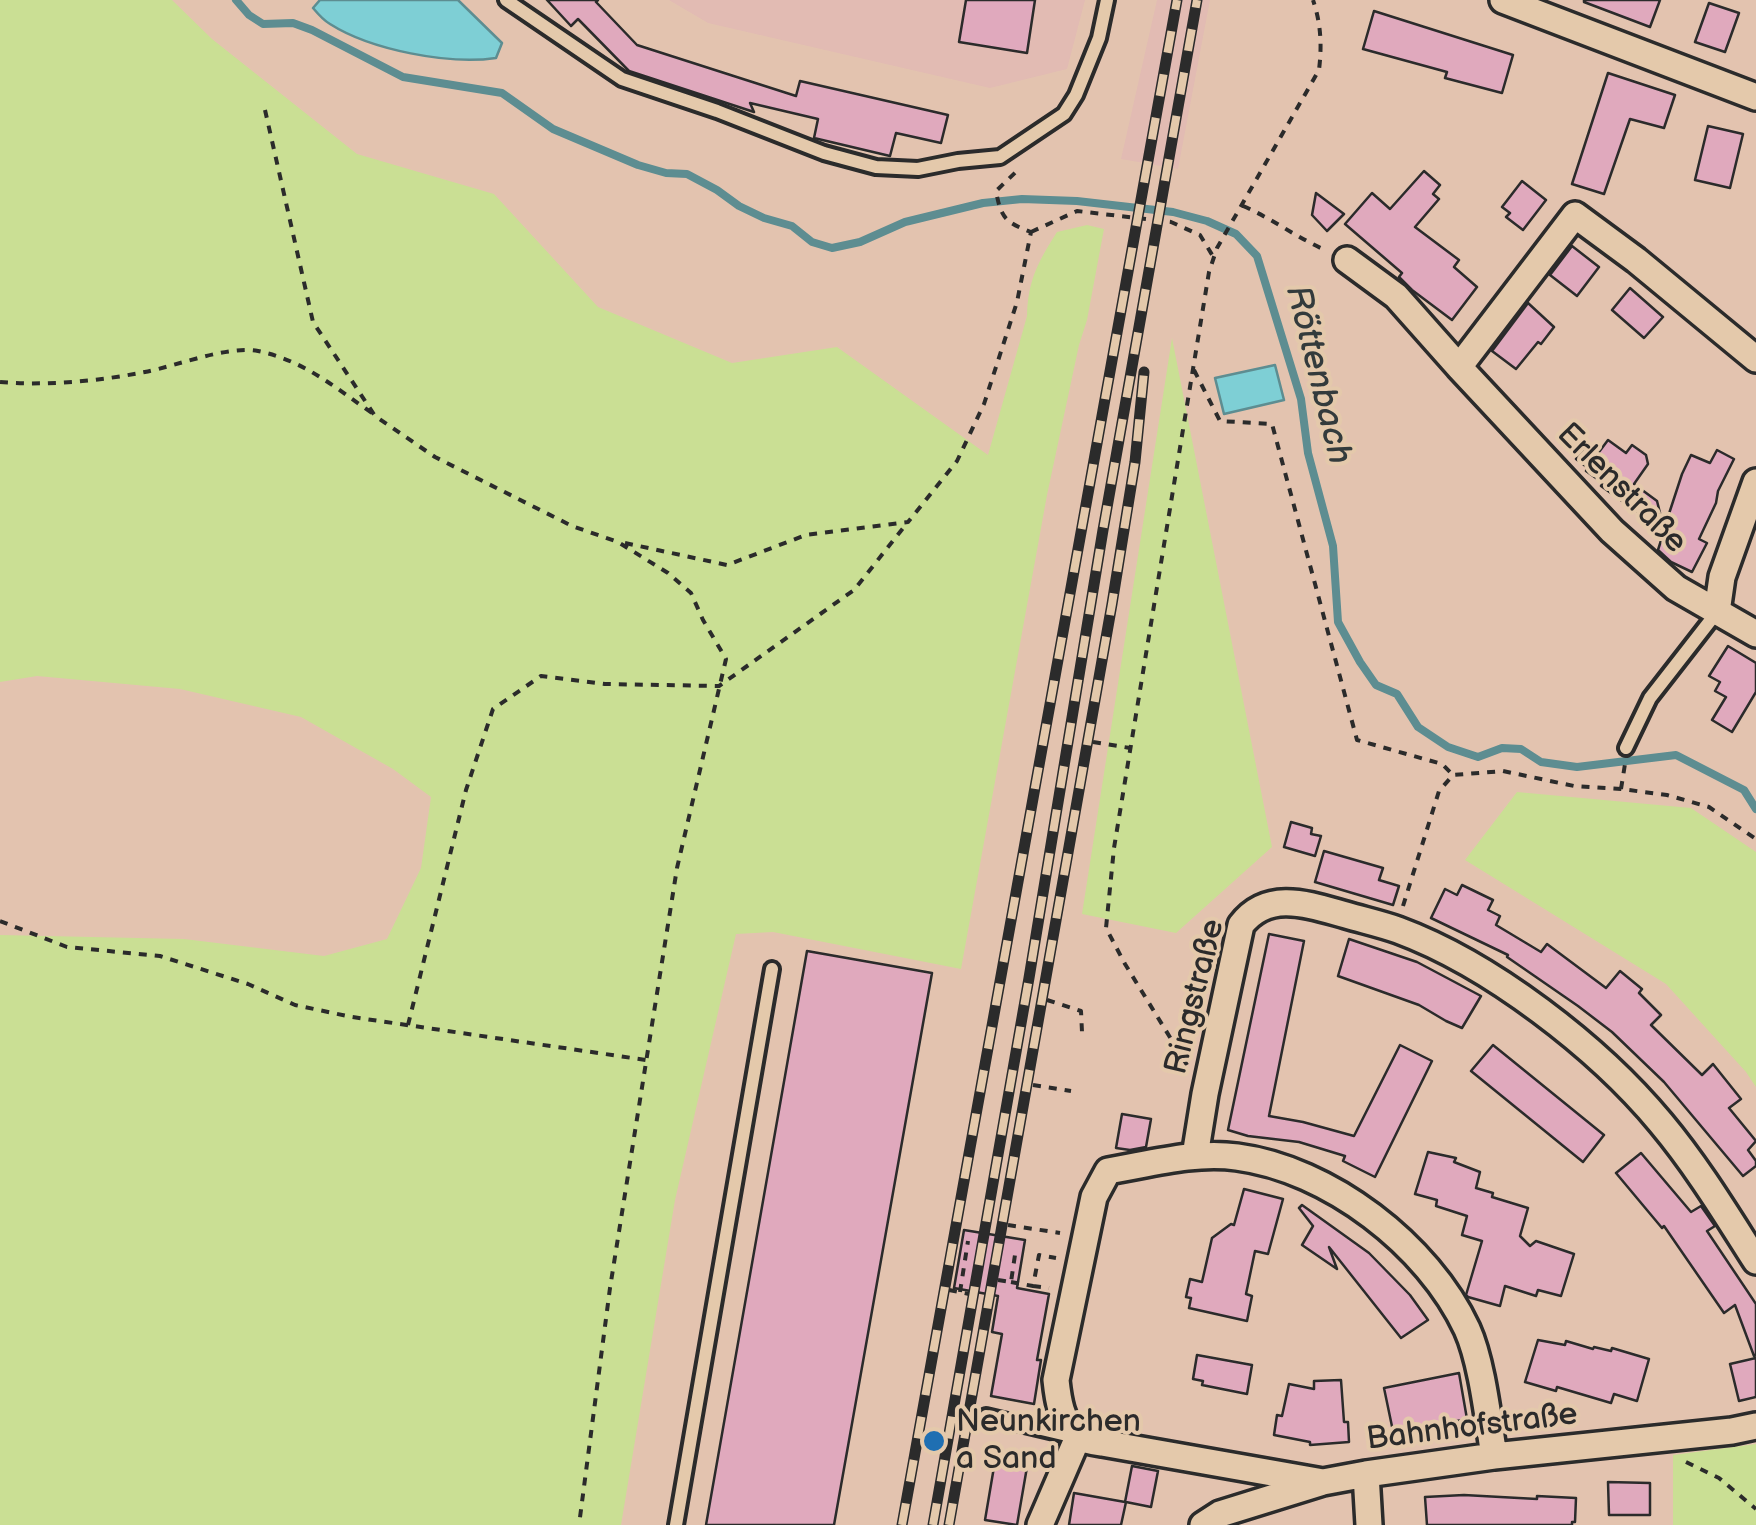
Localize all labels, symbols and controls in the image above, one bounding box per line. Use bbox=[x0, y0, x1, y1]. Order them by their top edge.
water label: Röttenbach bbox=[1275, 281, 1359, 469]
street label: Erlenstraße bbox=[1548, 416, 1694, 562]
street label: Ringstraße bbox=[1158, 916, 1234, 1078]
street label: Bahnhofstraße bbox=[1364, 1396, 1580, 1460]
place label: Neunkirchen a Sand bbox=[956, 1404, 1141, 1479]
marker: Neunkirchen a Sand bbox=[921, 1428, 947, 1454]

